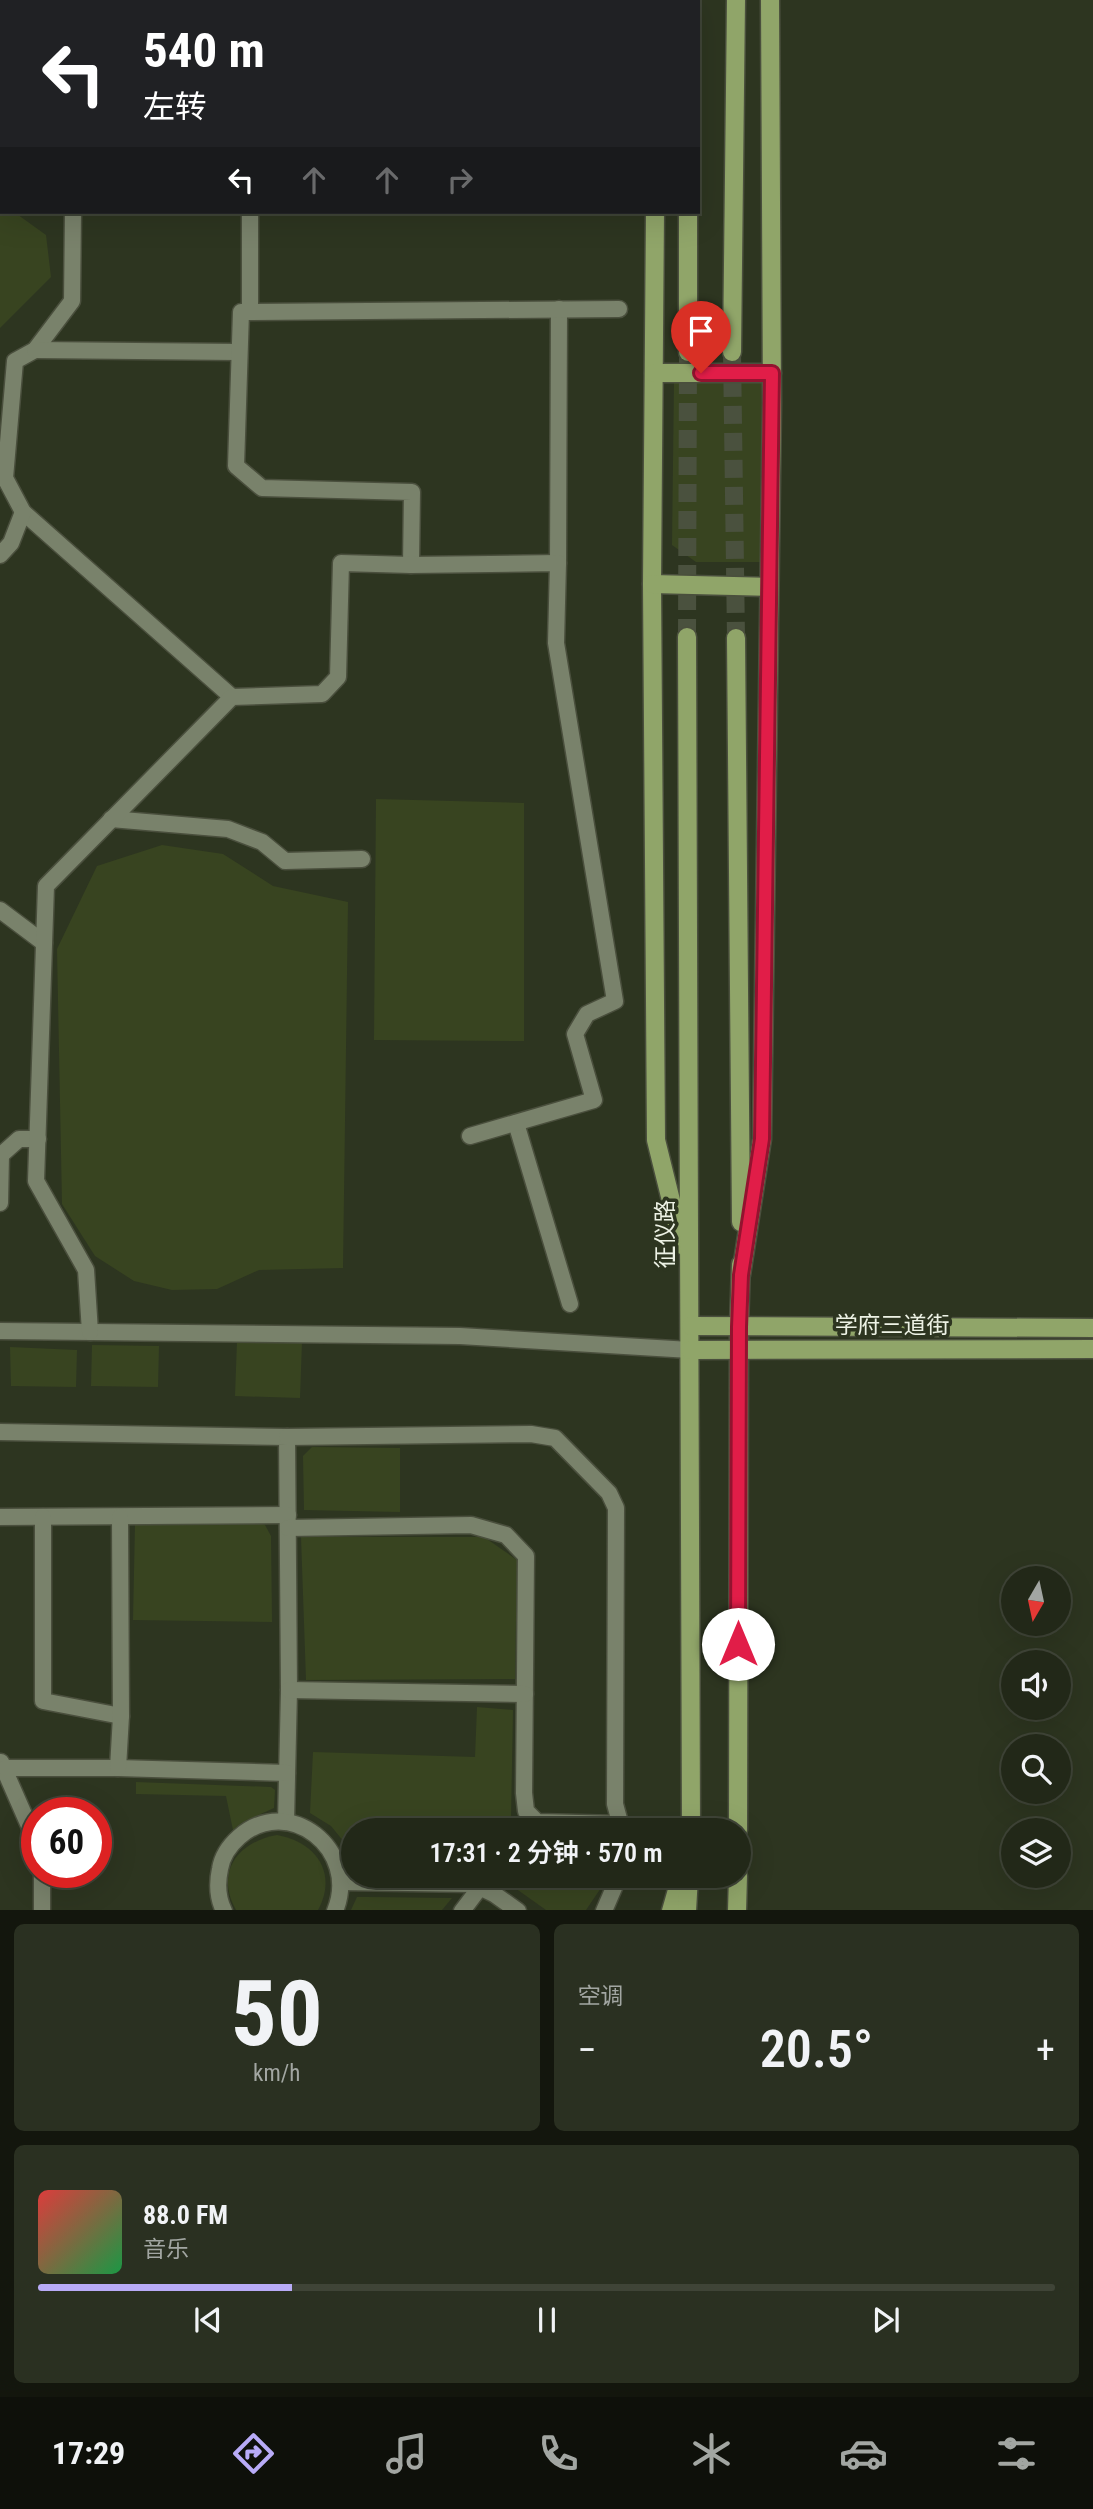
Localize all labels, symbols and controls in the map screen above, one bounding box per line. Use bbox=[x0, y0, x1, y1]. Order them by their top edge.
text: 540 m bbox=[143, 22, 265, 79]
icon: left bbox=[28, 28, 119, 119]
text: 左转 bbox=[143, 88, 207, 126]
icon: left bbox=[222, 161, 260, 199]
icon: ahead bbox=[295, 161, 333, 199]
icon: ahead bbox=[368, 161, 406, 199]
icon: right bbox=[441, 161, 479, 199]
pin bbox=[671, 301, 731, 373]
icon: arrive bbox=[682, 312, 720, 350]
street label: 征仪路 bbox=[652, 1200, 679, 1269]
street label: 学府三道街 bbox=[835, 1312, 950, 1339]
north arrow bbox=[1001, 1566, 1071, 1636]
map controls bbox=[1001, 1566, 1071, 1888]
position arrow bbox=[701, 1607, 775, 1681]
button: sound bbox=[1001, 1650, 1071, 1720]
button: search bbox=[1001, 1734, 1071, 1804]
speed limit sign: 60 bbox=[21, 1797, 112, 1888]
button: layers bbox=[1001, 1818, 1071, 1888]
text: 17:31 · 2 分钟 · 570 m bbox=[429, 1838, 663, 1868]
text: 50 bbox=[231, 1961, 323, 2067]
text: 空调 bbox=[578, 1983, 624, 2010]
text: 20.5° bbox=[760, 2019, 873, 2080]
text: − bbox=[578, 2028, 597, 2072]
text: + bbox=[1036, 2028, 1055, 2072]
text: km/h bbox=[253, 2060, 300, 2087]
text: 88.0 FM bbox=[143, 2200, 228, 2230]
text: 音乐 bbox=[143, 2236, 189, 2263]
icon: previous bbox=[189, 2301, 227, 2339]
icon: pause bbox=[528, 2301, 566, 2339]
icon: next bbox=[867, 2301, 905, 2339]
icon: directions bbox=[229, 2429, 278, 2478]
icon: music bbox=[382, 2429, 431, 2478]
icon: phone bbox=[534, 2429, 583, 2478]
icon: climate bbox=[687, 2429, 736, 2478]
icon: car bbox=[839, 2429, 888, 2478]
icon: filters bbox=[992, 2429, 1041, 2478]
text: 17:29 bbox=[52, 2434, 125, 2472]

